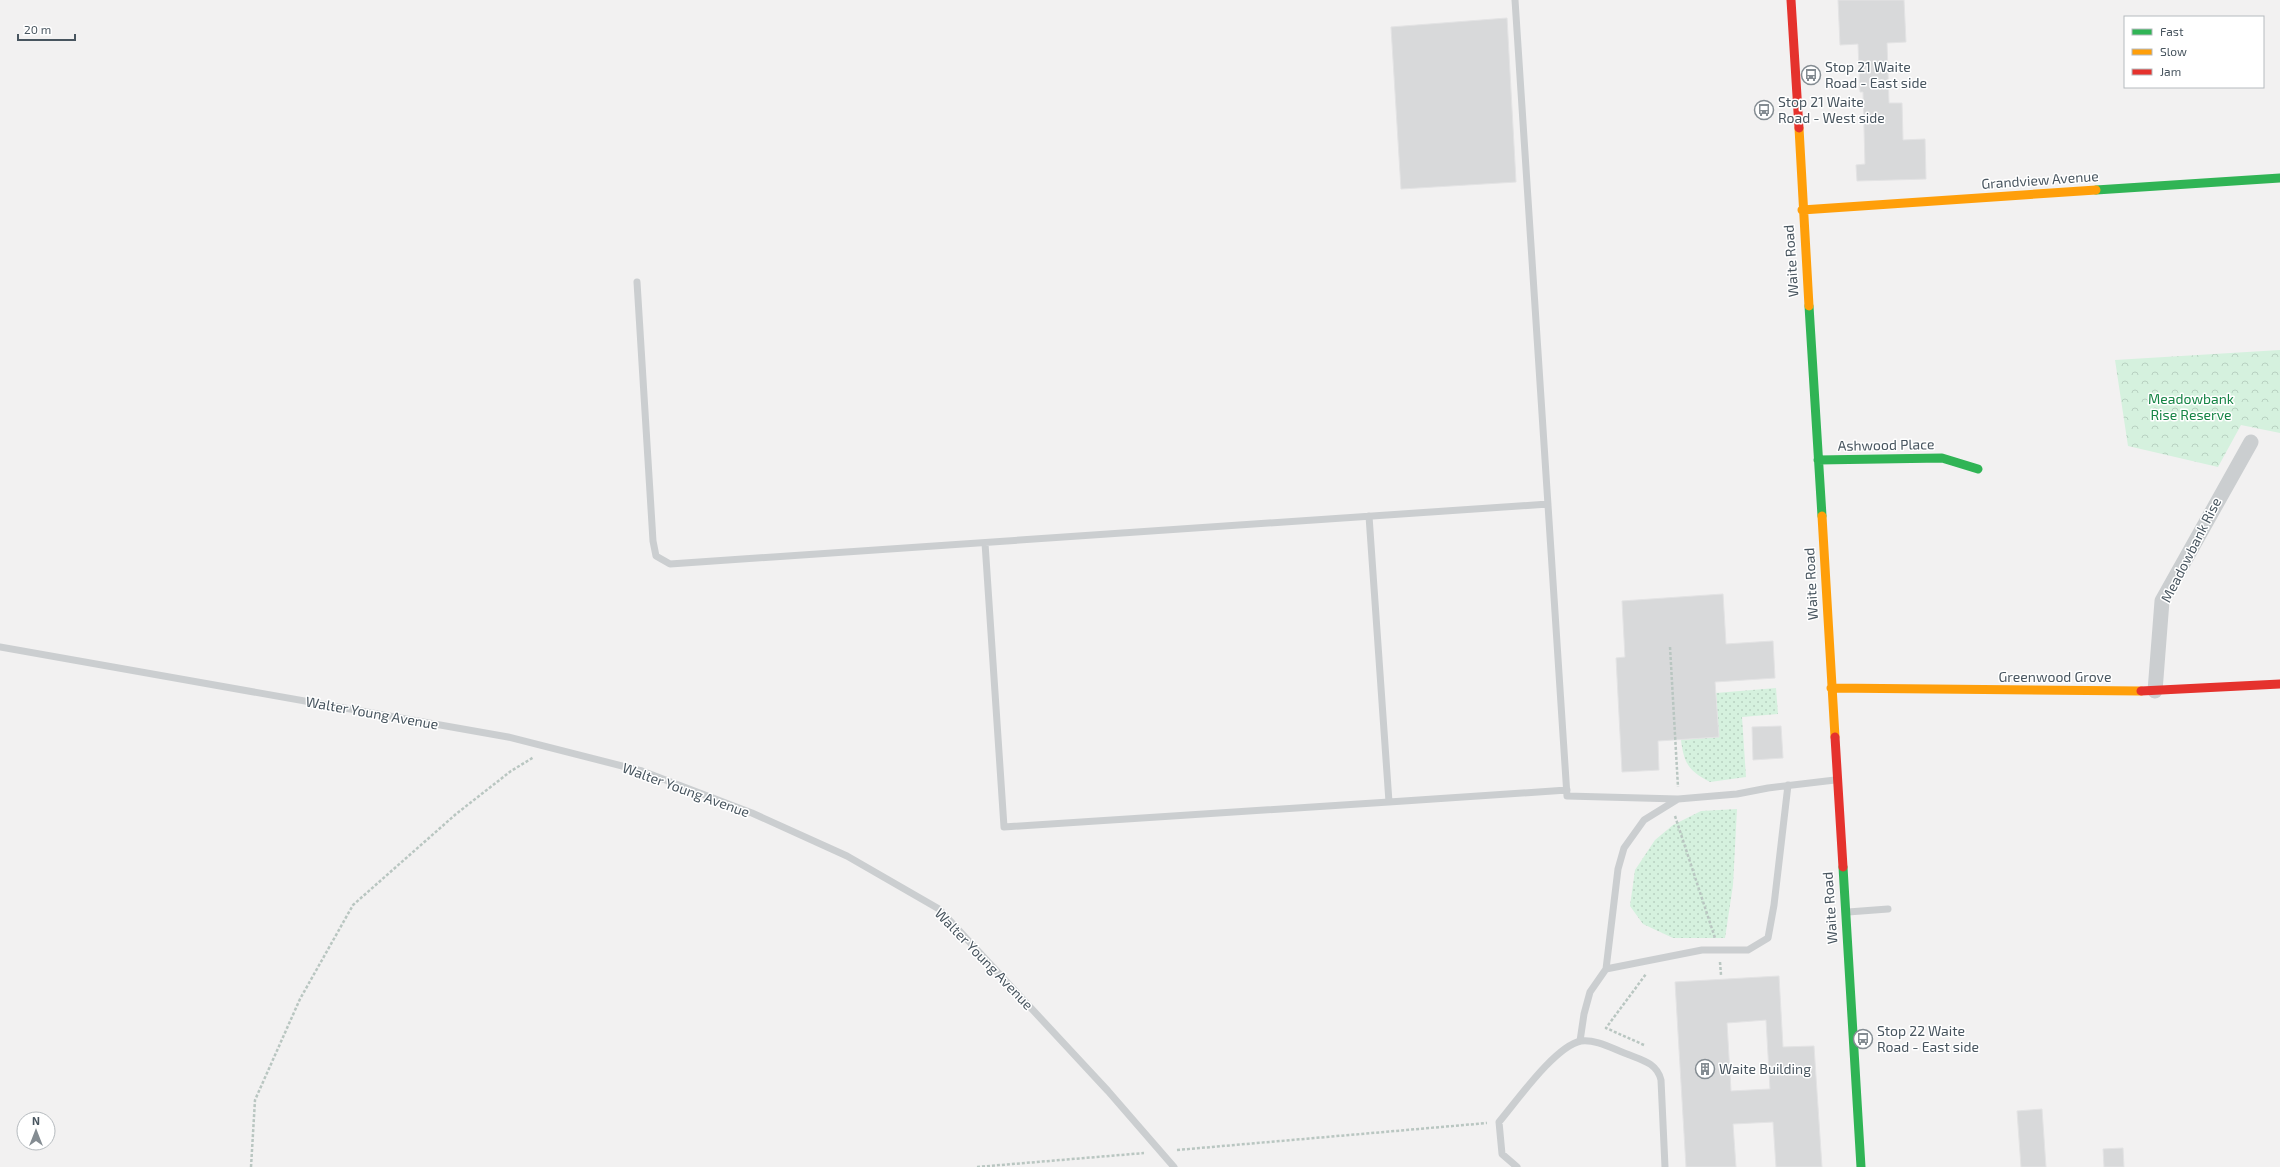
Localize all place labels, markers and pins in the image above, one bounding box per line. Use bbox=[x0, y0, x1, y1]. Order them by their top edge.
place label: Stop 21 Waite Road - East side bbox=[1825, 58, 1927, 91]
bus stop icon: Stop 21 Waite Road - East side bbox=[1800, 64, 1822, 86]
place label: Stop 21 Waite Road - West side bbox=[1778, 93, 1885, 126]
bus stop icon: Stop 21 Waite Road - West side bbox=[1753, 99, 1775, 121]
place label: Stop 22 Waite Road - East side bbox=[1877, 1022, 1979, 1055]
bus stop icon: Stop 22 Waite Road - East side bbox=[1852, 1028, 1874, 1050]
building icon: Waite Building bbox=[1694, 1058, 1716, 1080]
place label: Waite Building bbox=[1719, 1060, 1811, 1077]

